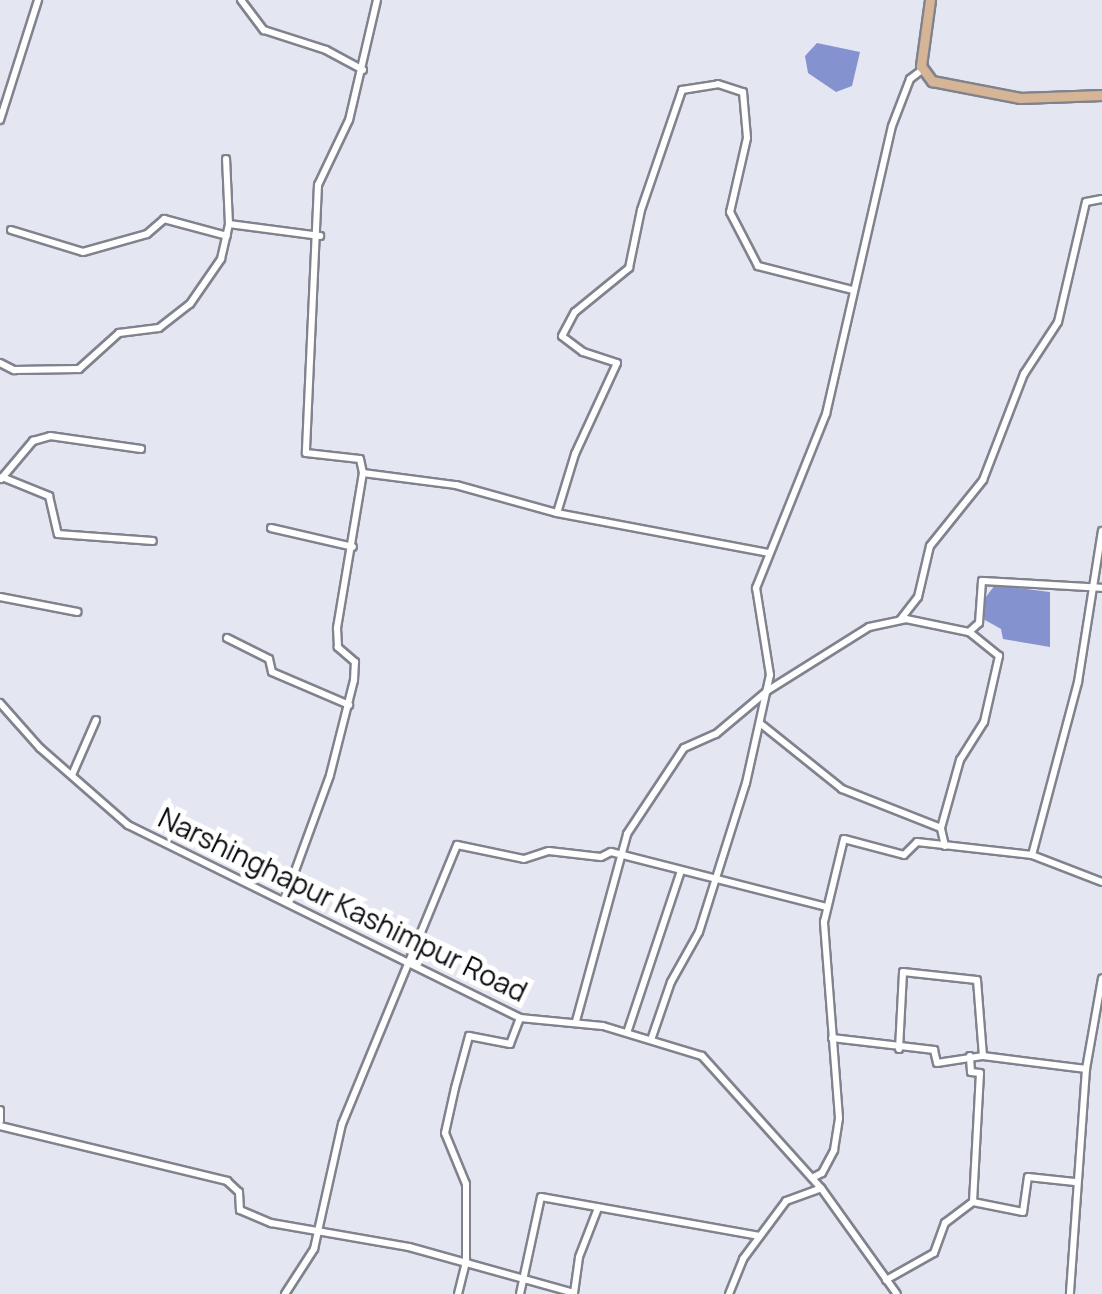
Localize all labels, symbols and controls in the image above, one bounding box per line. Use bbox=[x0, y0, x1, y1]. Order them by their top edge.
street label: Narshinghapur Kashimpur Road bbox=[153, 800, 533, 1008]

